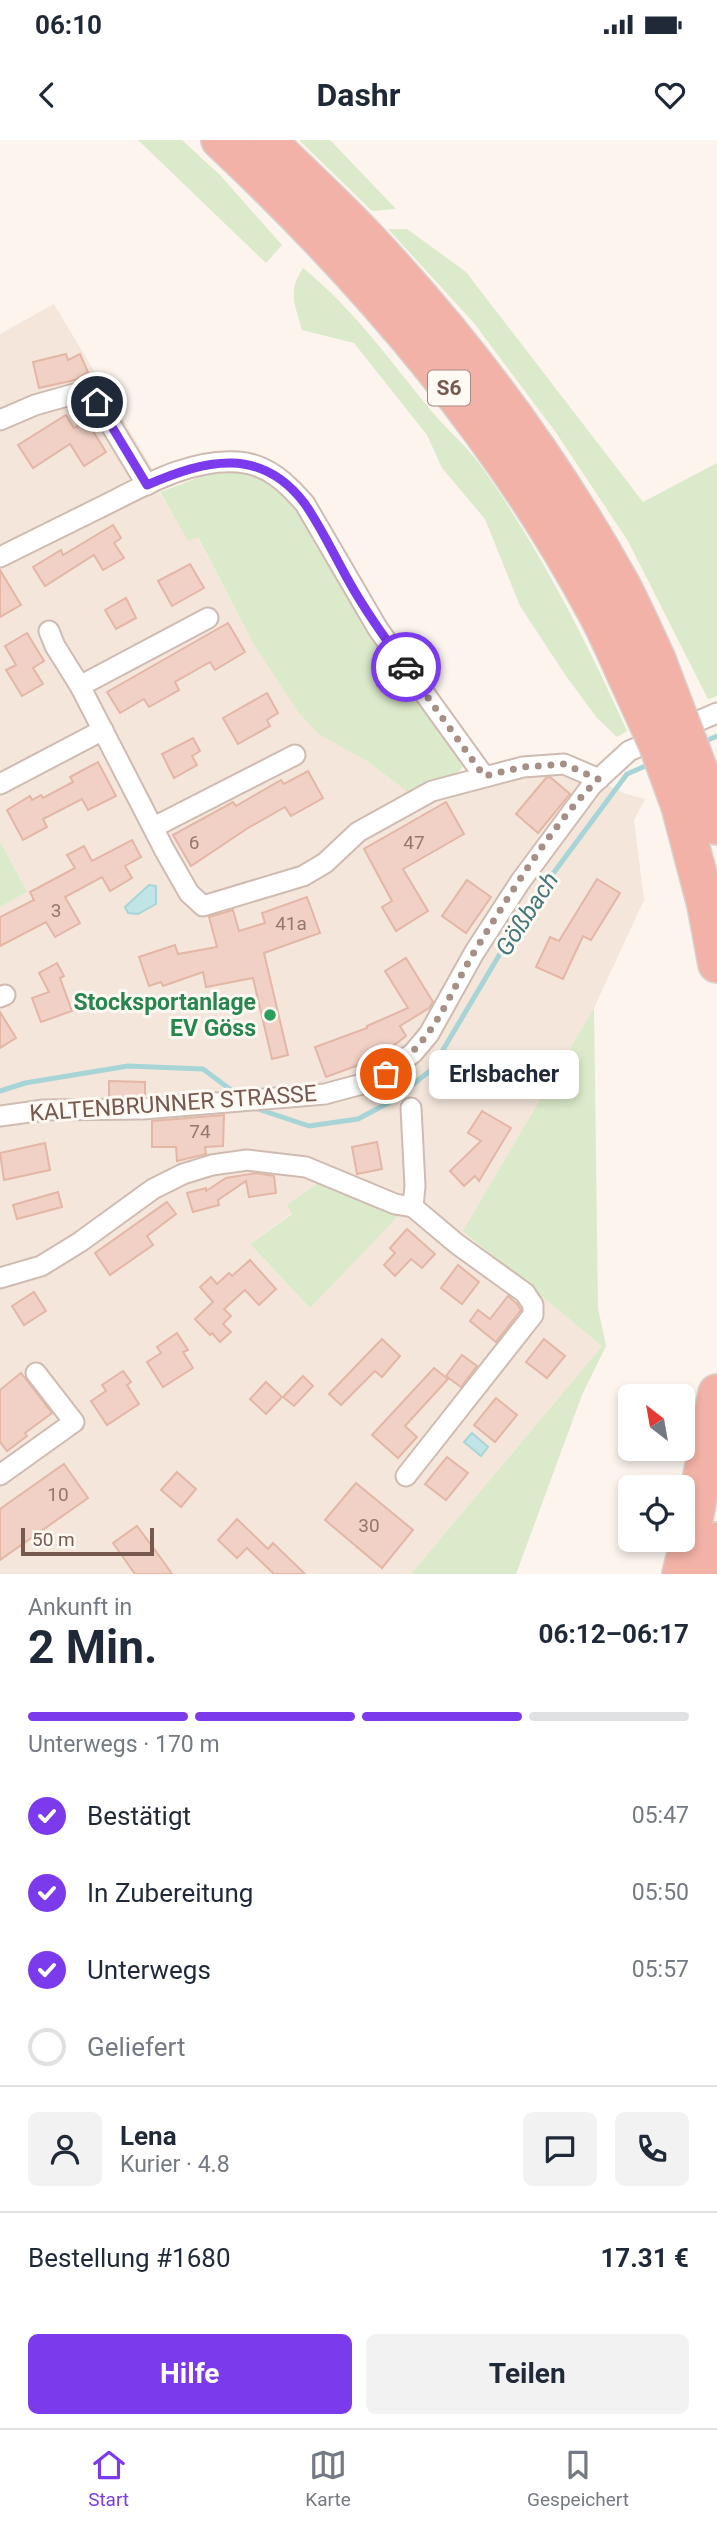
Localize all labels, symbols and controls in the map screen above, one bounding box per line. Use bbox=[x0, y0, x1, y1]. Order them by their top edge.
text: 06:10 bbox=[35, 10, 102, 40]
icon: back bbox=[28, 76, 66, 114]
text: Dashr bbox=[317, 76, 401, 114]
icon: heart bbox=[651, 76, 689, 114]
road number: S6 bbox=[428, 370, 470, 406]
pin bbox=[67, 372, 127, 432]
icon: home bbox=[78, 383, 116, 421]
courier bbox=[371, 632, 441, 702]
icon: car bbox=[387, 648, 425, 686]
house number: 6 bbox=[189, 831, 199, 854]
house number: 47 bbox=[403, 831, 425, 854]
water label: Gößbach bbox=[490, 867, 564, 961]
house number: 3 bbox=[51, 899, 61, 922]
house number: 41a bbox=[275, 912, 307, 935]
place label: Stocksportanlage EV Göss bbox=[73, 989, 256, 1042]
marker: Stocksportanlage EV Göss bbox=[262, 1007, 278, 1023]
pin bbox=[356, 1044, 416, 1104]
callout: Erlsbacher bbox=[428, 1049, 578, 1098]
icon: bag bbox=[367, 1055, 405, 1093]
text: Erlsbacher bbox=[449, 1061, 559, 1088]
street label: KALTENBRUNNER STRASSE bbox=[28, 1080, 318, 1127]
house number: 74 bbox=[189, 1120, 211, 1143]
north arrow bbox=[618, 1384, 695, 1461]
map controls bbox=[618, 1384, 695, 1552]
button: locate bbox=[618, 1475, 695, 1552]
house number: 10 bbox=[47, 1483, 69, 1506]
house number: 30 bbox=[358, 1514, 380, 1537]
scale bar bbox=[21, 1525, 154, 1557]
text: 50 m bbox=[32, 1528, 75, 1551]
text: Ankunft in bbox=[28, 1594, 132, 1621]
text: 06:12–06:17 bbox=[539, 1619, 689, 1649]
text: 2 Min. bbox=[28, 1620, 157, 1674]
text: Unterwegs · 170 m bbox=[28, 1731, 220, 1758]
icon: check bbox=[28, 1797, 66, 1835]
text: Bestätigt bbox=[87, 1801, 191, 1831]
text: 05:47 bbox=[632, 1802, 689, 1829]
icon: check bbox=[28, 1874, 66, 1912]
text: In Zubereitung bbox=[87, 1878, 253, 1908]
text: 05:50 bbox=[632, 1879, 689, 1906]
icon: check bbox=[28, 1951, 66, 1989]
text: Unterwegs bbox=[87, 1955, 211, 1985]
text: 05:57 bbox=[632, 1956, 689, 1983]
text: Geliefert bbox=[87, 2032, 185, 2062]
button: person bbox=[28, 2112, 102, 2186]
button: chat bbox=[523, 2112, 597, 2186]
button: phone bbox=[615, 2112, 689, 2186]
text: Lena bbox=[120, 2121, 177, 2151]
text: Kurier · 4.8 bbox=[120, 2151, 230, 2178]
text: Bestellung #1680 bbox=[28, 2243, 231, 2273]
text: 17.31 € bbox=[600, 2243, 689, 2273]
button: Hilfe bbox=[28, 2334, 352, 2414]
button: Teilen bbox=[366, 2334, 689, 2414]
tab: Start bbox=[88, 2446, 129, 2511]
tab: Karte bbox=[305, 2446, 351, 2511]
tab: Gespeichert bbox=[527, 2446, 629, 2511]

